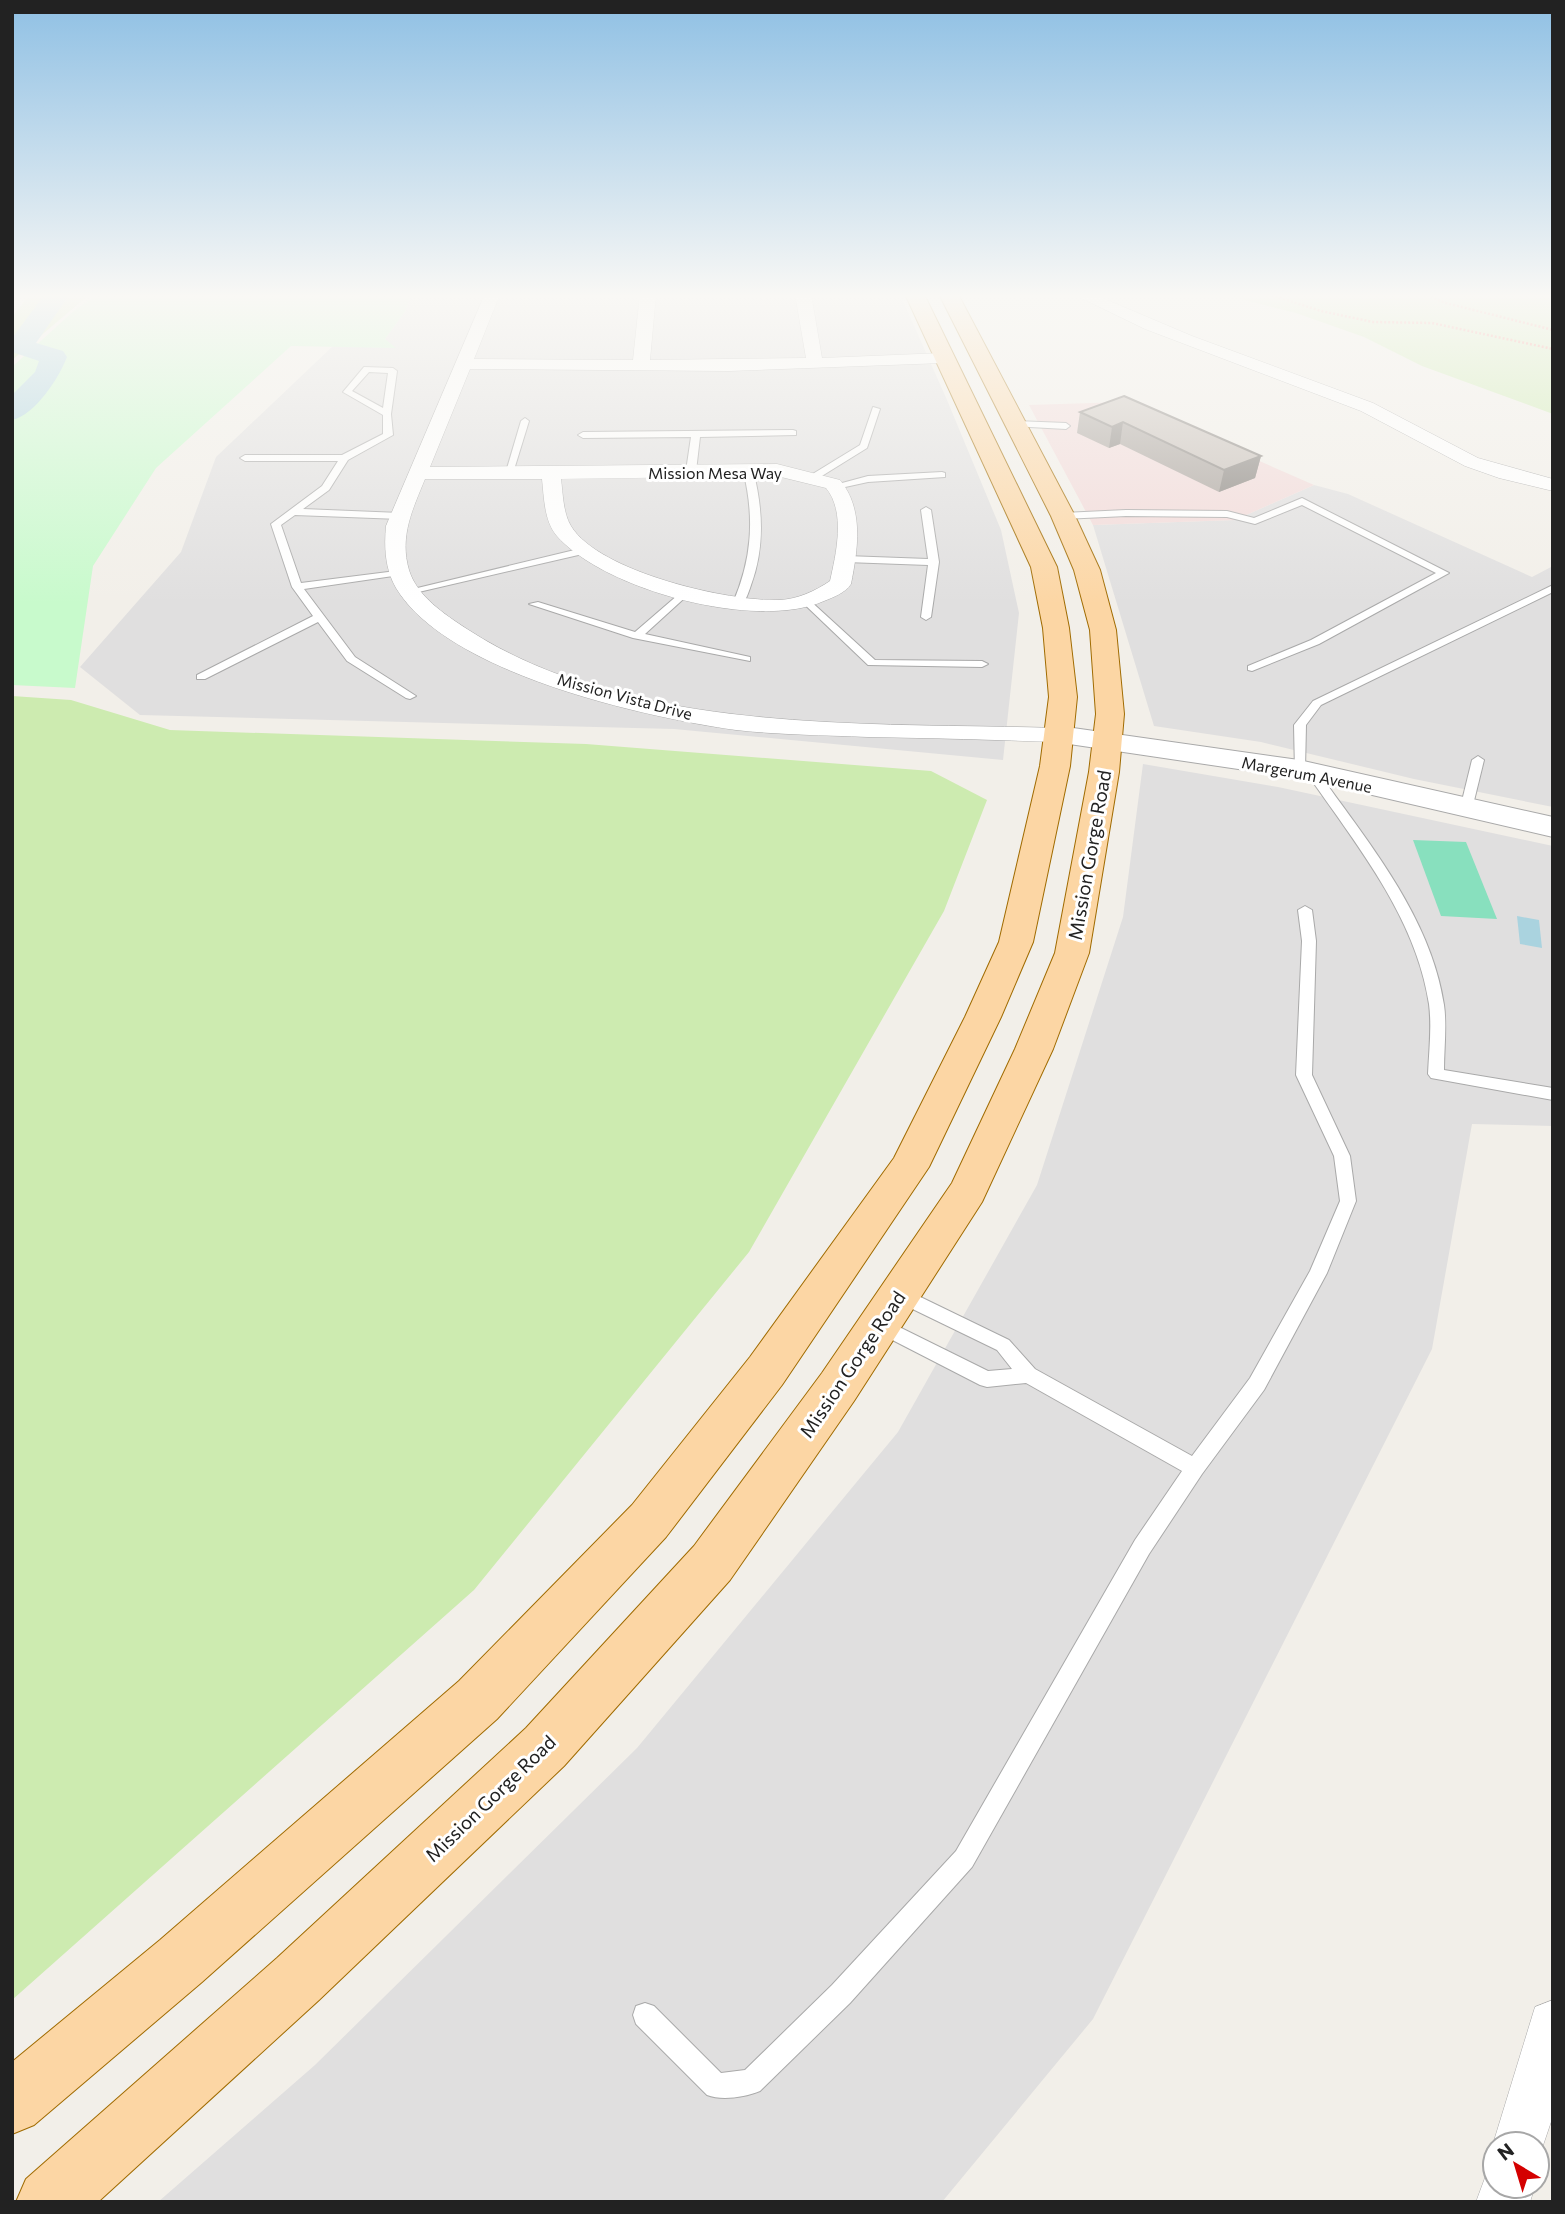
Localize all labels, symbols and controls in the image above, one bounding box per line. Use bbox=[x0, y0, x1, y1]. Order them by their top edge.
street label: Mission Mesa Way bbox=[648, 463, 782, 482]
street label: Mission Vista Drive bbox=[555, 669, 695, 723]
street label: Margerum Avenue bbox=[1240, 752, 1374, 796]
street label: Mission Gorge Road bbox=[1063, 768, 1115, 942]
street label: Mission Gorge Road bbox=[794, 1286, 910, 1442]
street label: Mission Gorge Road bbox=[420, 1730, 560, 1866]
north arrow bbox=[1481, 2130, 1551, 2200]
text: N bbox=[1493, 2138, 1518, 2165]

